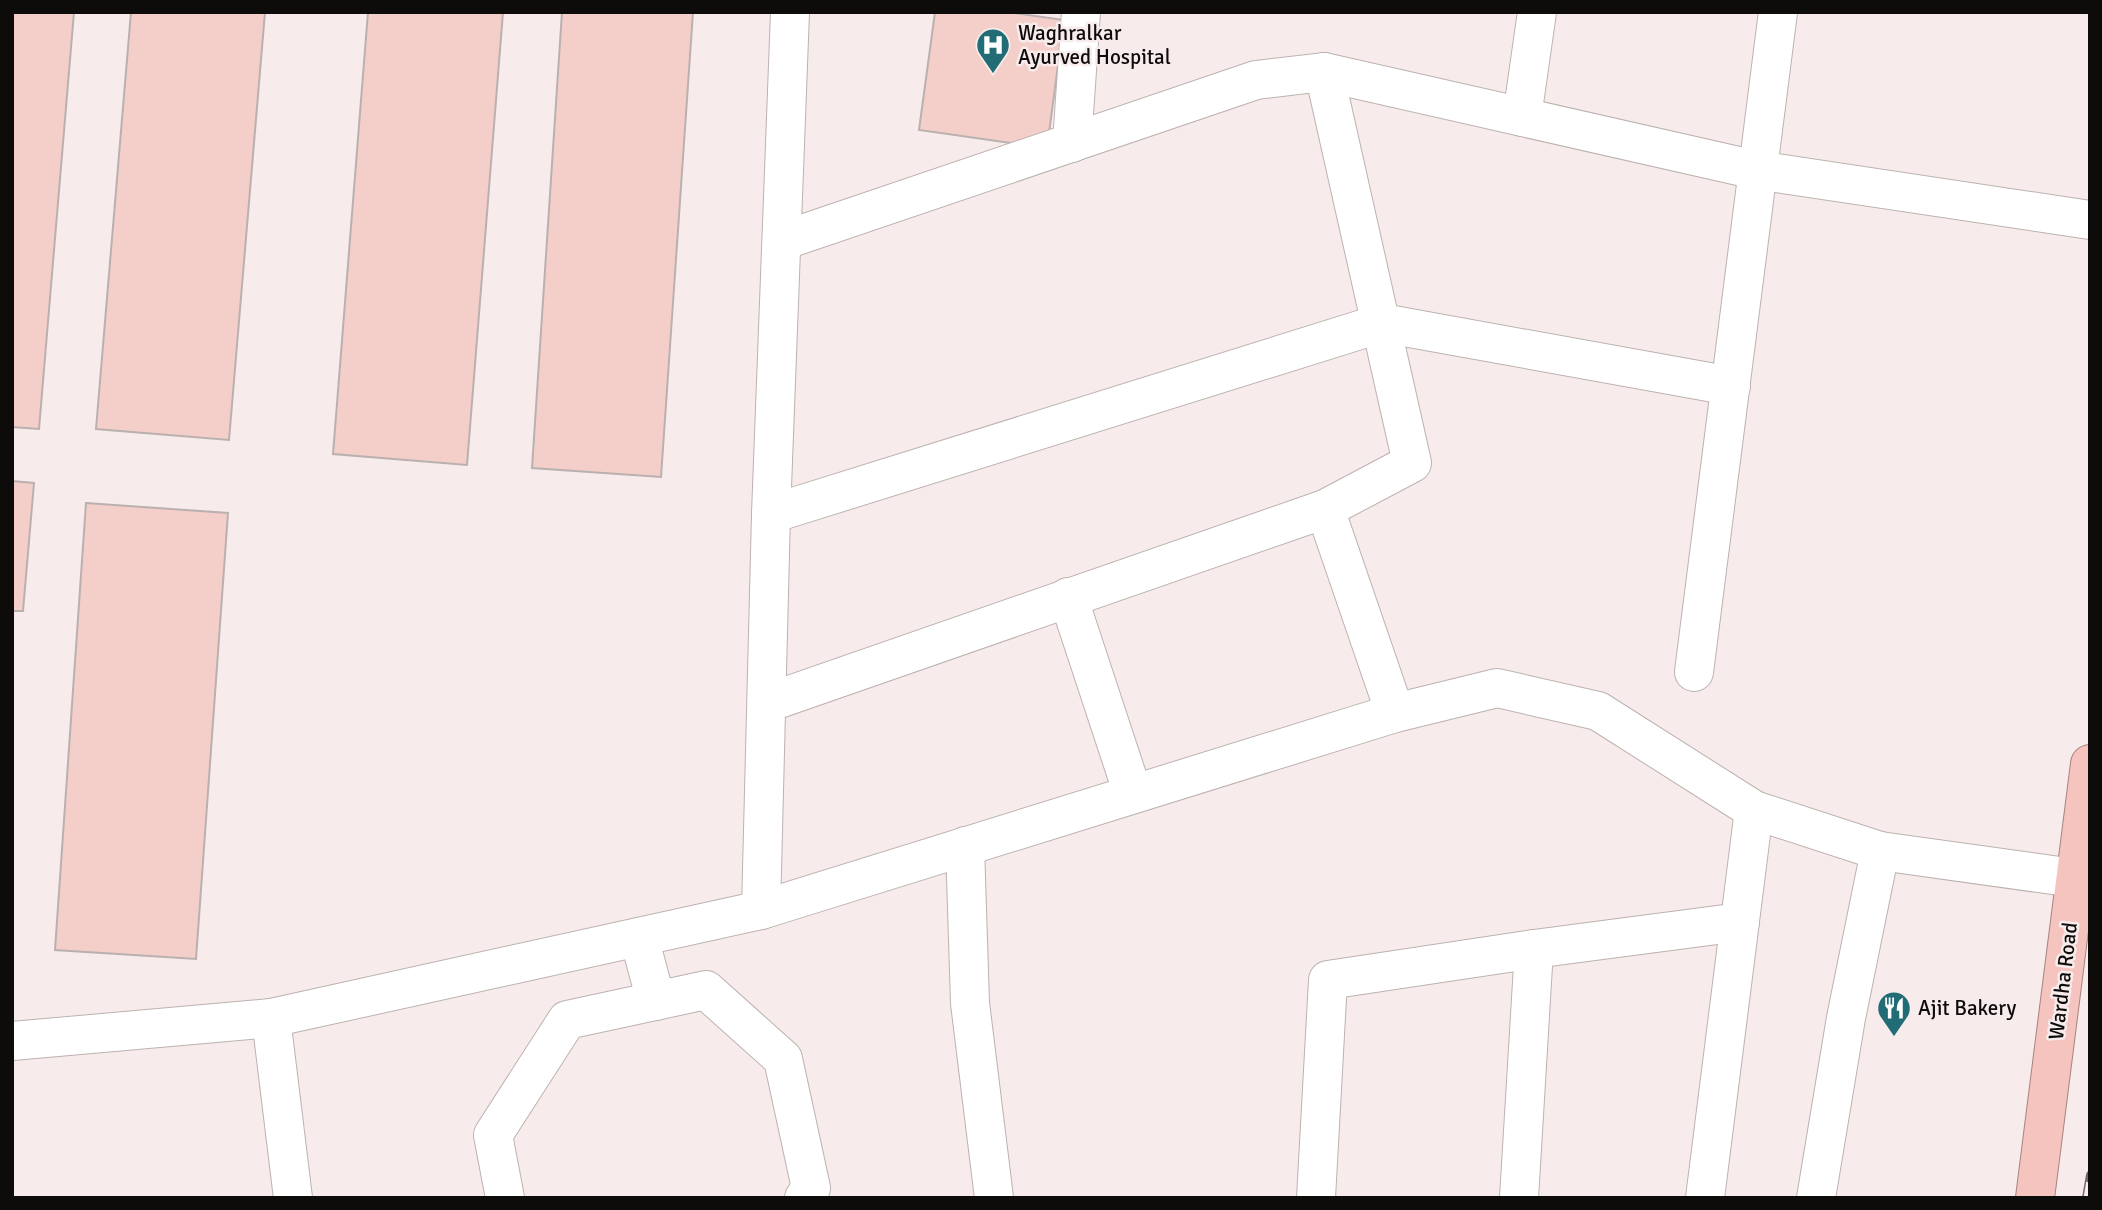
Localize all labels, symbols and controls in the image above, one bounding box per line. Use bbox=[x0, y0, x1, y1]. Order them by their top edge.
place label: Waghralkar Ayurved Hospital bbox=[1018, 20, 1171, 70]
hospital icon: Waghralkar Ayurved Hospital bbox=[974, 26, 1012, 75]
street label: Wardha Road bbox=[2043, 921, 2083, 1041]
restaurant icon: Ajit Bakery bbox=[1875, 989, 1913, 1038]
place label: Ajit Bakery bbox=[1918, 995, 2016, 1021]

